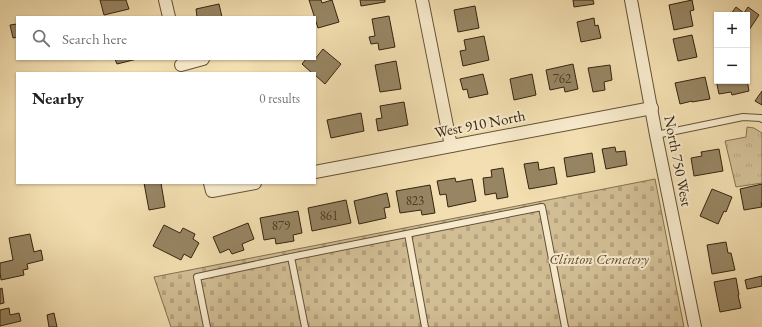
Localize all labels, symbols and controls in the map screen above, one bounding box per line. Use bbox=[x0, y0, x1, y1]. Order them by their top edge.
map controls bbox=[714, 12, 750, 84]
button: + bbox=[714, 12, 750, 48]
search box bbox=[16, 16, 316, 60]
icon: search bbox=[30, 27, 52, 49]
text: Search here bbox=[62, 29, 127, 48]
button: − bbox=[714, 48, 750, 84]
house number: 762 bbox=[553, 70, 572, 87]
text: Nearby bbox=[32, 87, 84, 109]
text: 0 results bbox=[259, 90, 300, 107]
street label: West 910 North bbox=[433, 105, 527, 142]
street label: North 750 West bbox=[660, 114, 697, 208]
house number: 823 bbox=[406, 192, 424, 209]
house number: 861 bbox=[320, 207, 338, 224]
house number: 879 bbox=[272, 217, 291, 234]
park label: Clinton Cemetery bbox=[549, 249, 649, 268]

